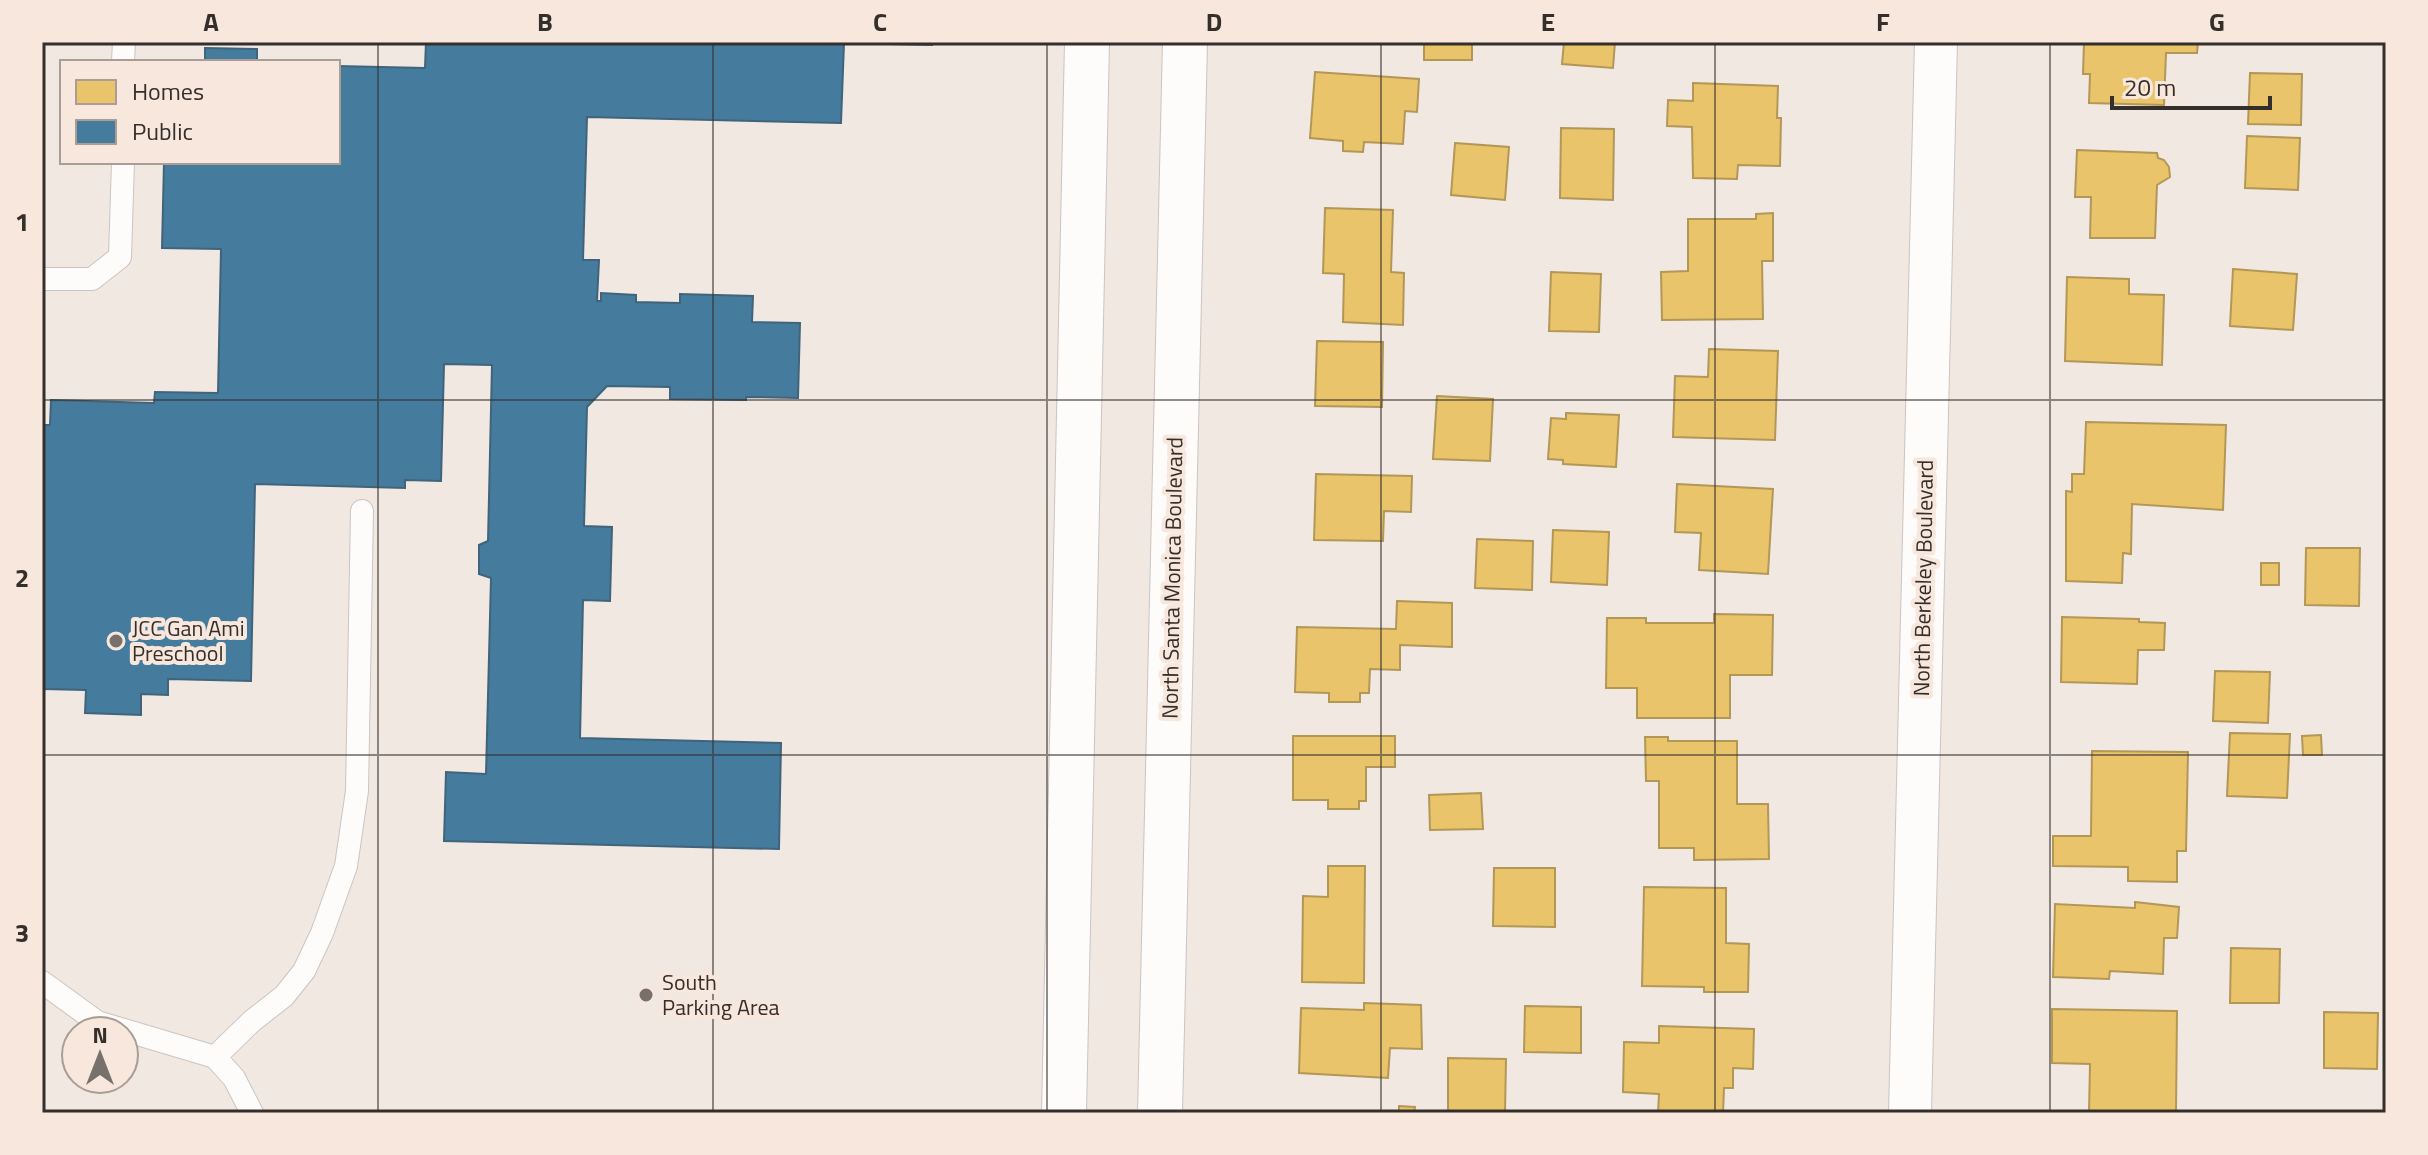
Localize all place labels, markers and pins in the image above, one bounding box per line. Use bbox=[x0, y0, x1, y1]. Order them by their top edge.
place label: JCC Gan Ami Preschool bbox=[132, 611, 245, 670]
marker: JCC Gan Ami Preschool bbox=[107, 632, 125, 650]
place label: South Parking Area bbox=[662, 965, 780, 1024]
marker: South Parking Area bbox=[637, 986, 655, 1004]

